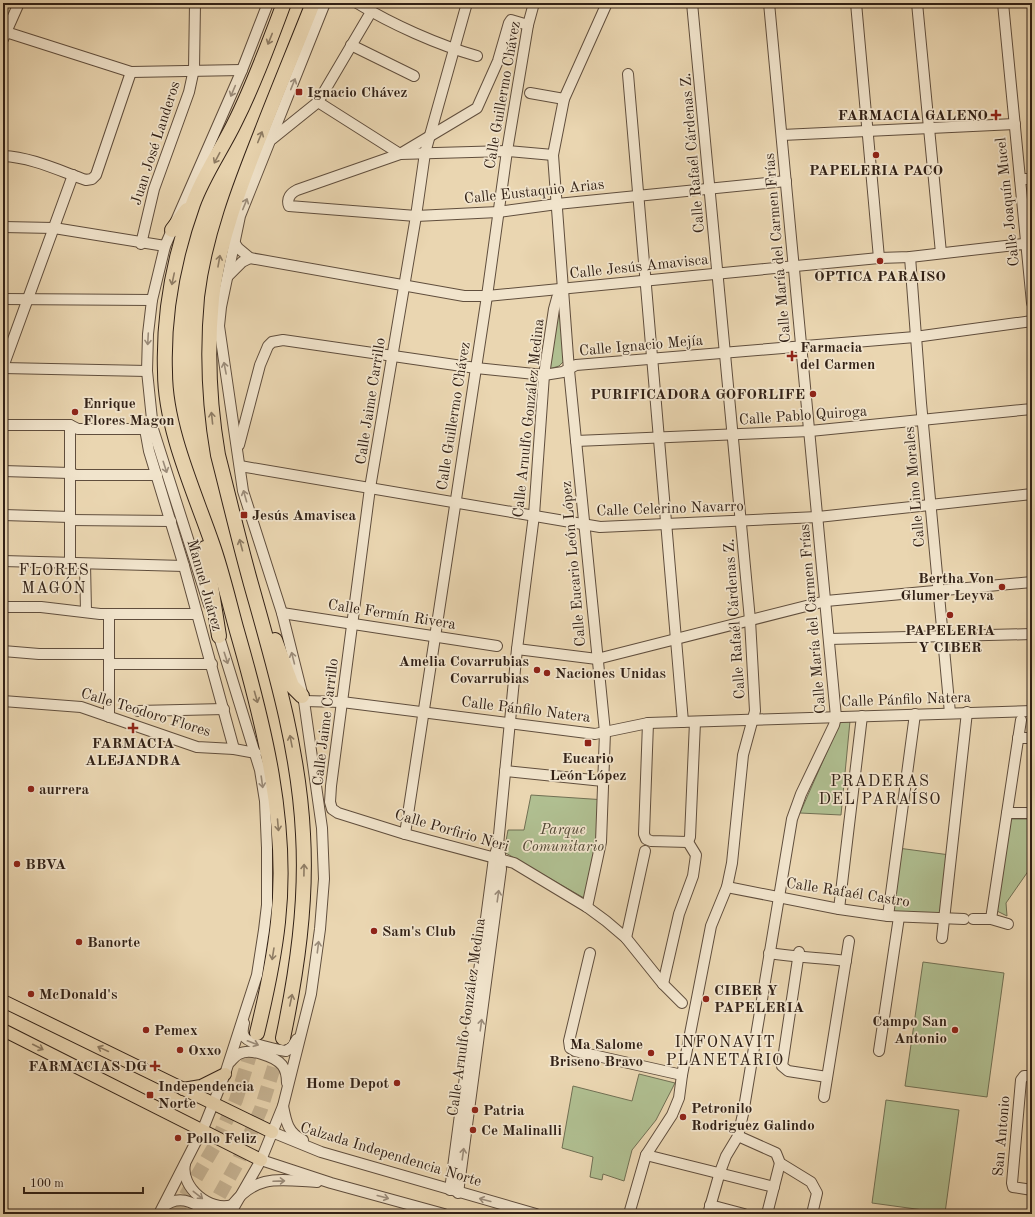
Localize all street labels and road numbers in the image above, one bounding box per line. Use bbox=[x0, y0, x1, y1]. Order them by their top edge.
street label: Calle Guillermo Chávez bbox=[483, 20, 524, 170]
street label: Calle Rafaél Cárdenas Z. bbox=[679, 72, 708, 234]
street label: Juan José Landeros bbox=[129, 80, 184, 207]
street label: Calle Joaquín Mucel bbox=[994, 137, 1023, 267]
street label: Calle María del Carmen Frías bbox=[763, 152, 794, 343]
street label: Calle Eustaquio Arias bbox=[463, 178, 605, 207]
street label: Calle Jesús Amavisca bbox=[569, 253, 710, 282]
street label: Calle Arnulfo González Medina bbox=[512, 317, 547, 518]
street label: Calle Ignacio Mejía bbox=[579, 334, 704, 359]
street label: Calle Jaime Carrillo bbox=[354, 337, 389, 466]
street label: Calle Guillermo Chávez bbox=[435, 341, 474, 492]
street label: Calle Pablo Quiroga bbox=[738, 404, 868, 428]
street label: Calle Lino Morales bbox=[903, 426, 928, 548]
street label: Calle Eucario León López bbox=[560, 480, 589, 647]
street label: Calle Celerino Navarro bbox=[596, 499, 744, 520]
street label: Calle María del Carmen Frías bbox=[798, 523, 829, 714]
street label: Manuel Juárez bbox=[183, 538, 224, 633]
street label: Calle Rafaél Cárdenas Z. bbox=[722, 538, 749, 700]
street label: Calle Fermín Rivera bbox=[327, 598, 457, 633]
street label: Calle Jaime Carrillo bbox=[311, 657, 342, 787]
street label: Calle Teodoro Flores bbox=[79, 687, 212, 740]
street label: Calle Pánfilo Natera bbox=[841, 691, 972, 710]
street label: Calle Pánfilo Natera bbox=[460, 695, 592, 726]
street label: Calle Porfirio Neri bbox=[393, 808, 510, 855]
street label: Calle Rafaél Castro bbox=[785, 876, 911, 911]
street label: Calle Arnulfo González Medina bbox=[446, 917, 489, 1117]
street label: San Antonio bbox=[991, 1095, 1013, 1177]
street label: Calzada Independencia Norte bbox=[298, 1121, 483, 1190]

